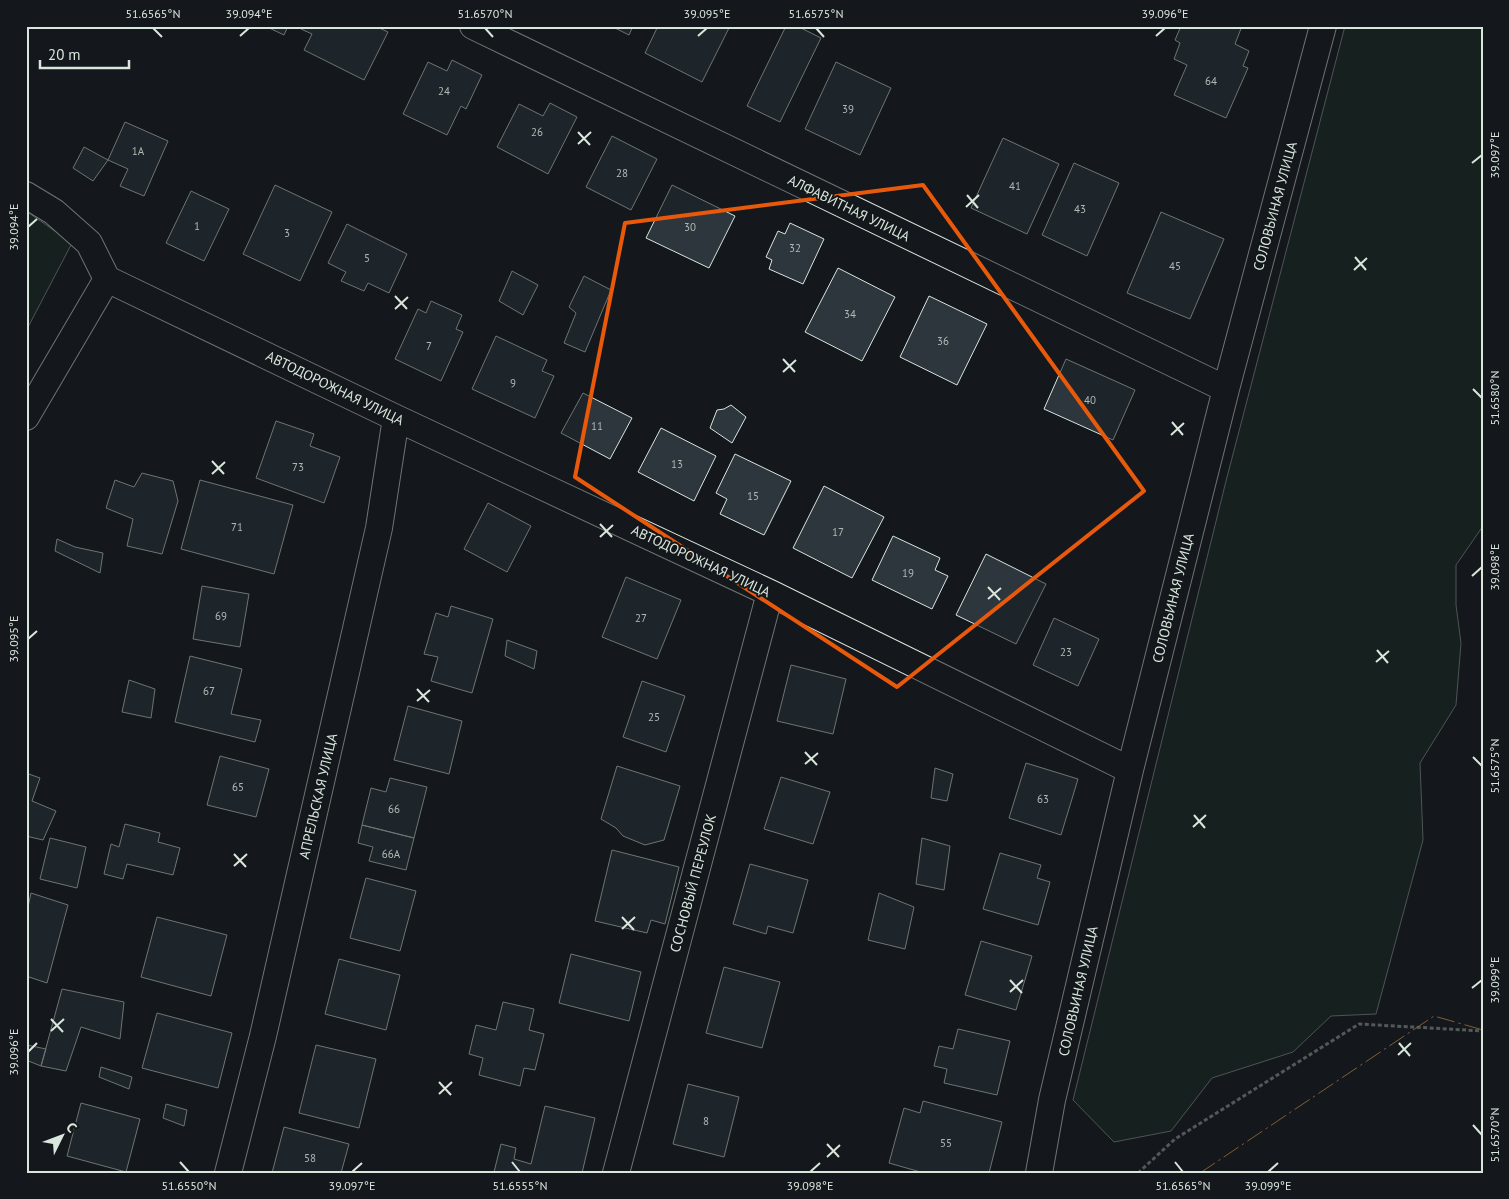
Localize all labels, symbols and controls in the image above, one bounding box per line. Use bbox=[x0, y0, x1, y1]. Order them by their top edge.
text: 51.6565°N bbox=[126, 6, 180, 21]
text: 39.094°E bbox=[226, 6, 272, 21]
text: 51.6570°N bbox=[458, 6, 512, 21]
text: 39.095°E bbox=[684, 6, 730, 21]
text: 51.6575°N bbox=[789, 6, 843, 21]
text: 39.096°E bbox=[1142, 6, 1188, 21]
scale bar bbox=[40, 38, 129, 70]
text: 20 m bbox=[48, 45, 81, 64]
house number: 64 bbox=[1205, 74, 1217, 88]
house number: 24 bbox=[438, 84, 450, 98]
house number: 39 bbox=[842, 102, 854, 116]
house number: 26 bbox=[531, 125, 543, 139]
text: 39.097°E bbox=[1487, 132, 1502, 178]
street label: СОЛОВЬИНАЯ УЛИЦА bbox=[1249, 139, 1301, 273]
house number: 1А bbox=[132, 144, 145, 158]
house number: 28 bbox=[616, 166, 628, 180]
street label: АЛФАВИТНАЯ УЛИЦА bbox=[785, 171, 914, 246]
house number: 41 bbox=[1009, 179, 1021, 193]
house number: 43 bbox=[1074, 202, 1086, 216]
text: 39.094°E bbox=[6, 204, 21, 250]
house number: 1 bbox=[194, 219, 200, 233]
house number: 30 bbox=[684, 220, 696, 234]
house number: 3 bbox=[284, 226, 290, 240]
house number: 32 bbox=[789, 241, 801, 255]
house number: 5 bbox=[364, 251, 370, 265]
house number: 45 bbox=[1169, 259, 1181, 273]
house number: 34 bbox=[844, 307, 856, 321]
house number: 36 bbox=[937, 334, 949, 348]
house number: 7 bbox=[426, 339, 432, 353]
street label: АВТОДОРОЖНАЯ УЛИЦА bbox=[263, 347, 408, 430]
text: 51.6580°N bbox=[1487, 371, 1502, 425]
house number: 9 bbox=[510, 376, 516, 390]
house number: 40 bbox=[1084, 393, 1096, 407]
house number: 11 bbox=[591, 419, 603, 433]
house number: 13 bbox=[671, 457, 683, 471]
house number: 73 bbox=[292, 460, 304, 474]
house number: 15 bbox=[747, 489, 759, 503]
house number: 71 bbox=[231, 520, 243, 534]
street label: АВТОДОРОЖНАЯ УЛИЦА bbox=[629, 521, 774, 601]
house number: 17 bbox=[832, 525, 844, 539]
street label: СОЛОВЬИНАЯ УЛИЦА bbox=[1148, 530, 1198, 665]
text: 39.098°E bbox=[1487, 544, 1502, 590]
house number: 19 bbox=[902, 566, 914, 580]
house number: 69 bbox=[215, 609, 227, 623]
house number: 27 bbox=[635, 611, 647, 625]
text: 39.095°E bbox=[6, 616, 21, 662]
house number: 23 bbox=[1060, 645, 1072, 659]
house number: 67 bbox=[203, 684, 215, 698]
house number: 25 bbox=[648, 710, 660, 724]
street label: АПРЕЛЬСКАЯ УЛИЦА bbox=[295, 731, 341, 861]
text: 51.6575°N bbox=[1487, 739, 1502, 793]
house number: 65 bbox=[232, 780, 244, 794]
house number: 63 bbox=[1037, 792, 1049, 806]
house number: 66 bbox=[388, 802, 400, 816]
street label: СОСНОВЫЙ ПЕРЕУЛОК bbox=[666, 811, 720, 954]
house number: 66А bbox=[382, 847, 401, 861]
street label: СОЛОВЬИНАЯ УЛИЦА bbox=[1054, 923, 1102, 1058]
text: 39.099°E bbox=[1487, 957, 1502, 1003]
text: 39.096°E bbox=[6, 1029, 21, 1075]
text: 51.6570°N bbox=[1487, 1108, 1502, 1162]
north arrow bbox=[38, 1112, 88, 1162]
house number: 8 bbox=[703, 1114, 709, 1128]
text: С bbox=[62, 1118, 81, 1136]
house number: 55 bbox=[940, 1136, 952, 1150]
house number: 58 bbox=[304, 1151, 316, 1165]
text: 51.6550°N bbox=[162, 1178, 216, 1193]
text: 39.097°E bbox=[329, 1178, 375, 1193]
text: 51.6555°N bbox=[493, 1178, 547, 1193]
text: 39.098°E bbox=[787, 1178, 833, 1193]
text: 51.6565°N bbox=[1156, 1178, 1210, 1193]
text: 39.099°E bbox=[1245, 1178, 1291, 1193]

